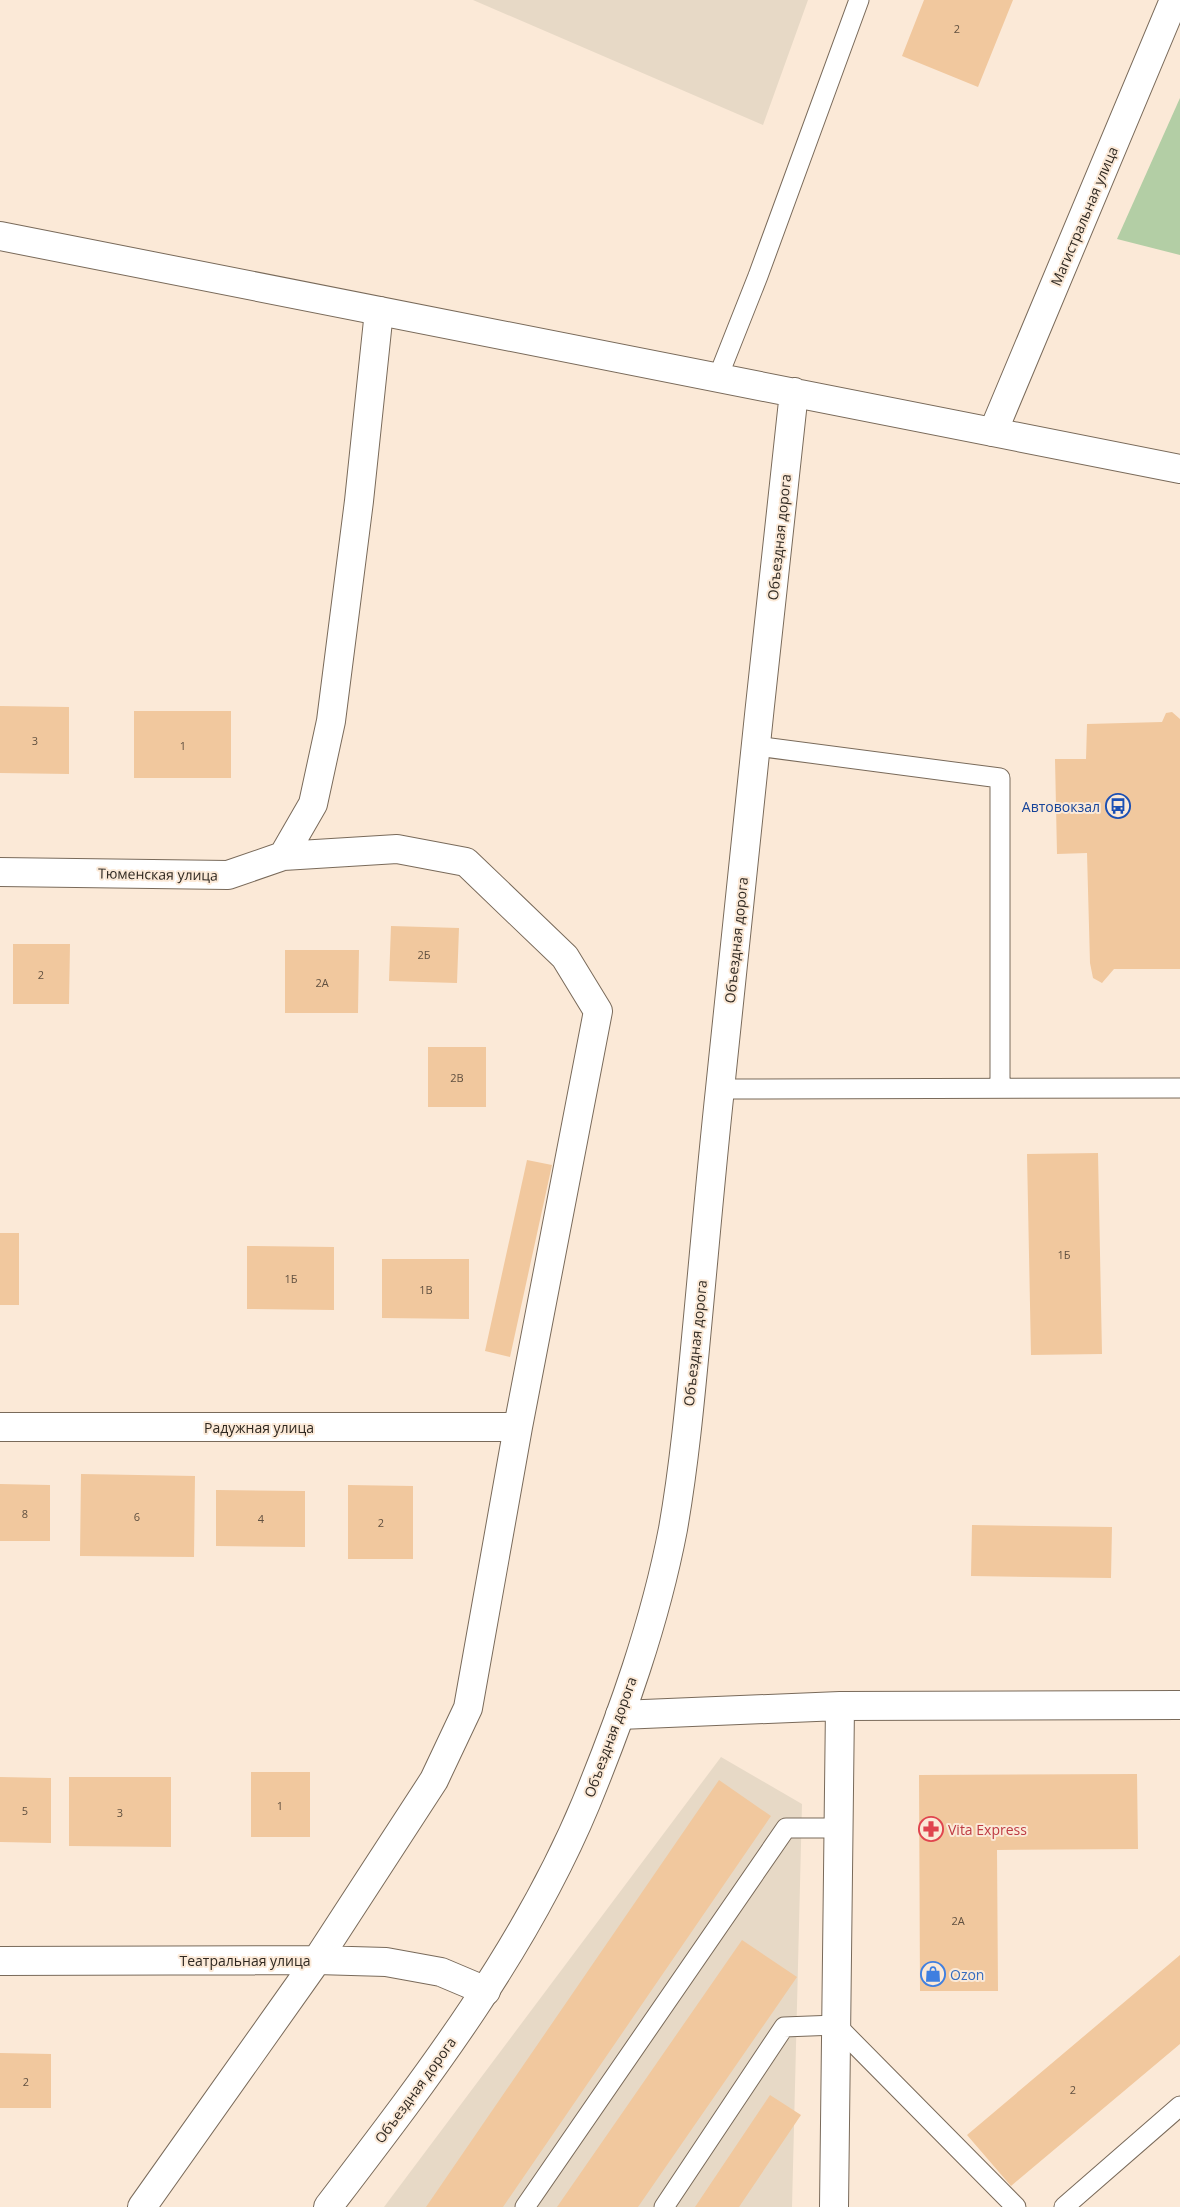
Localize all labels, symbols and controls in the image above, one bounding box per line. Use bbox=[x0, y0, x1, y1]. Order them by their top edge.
house number: 2 bbox=[954, 21, 960, 36]
street label: Магистральная улица bbox=[1046, 143, 1122, 289]
street label: Объездная дорога bbox=[763, 473, 795, 601]
house number: 3 bbox=[32, 733, 38, 748]
house number: 1 bbox=[180, 738, 186, 753]
bus stop icon: Автовокзал bbox=[1105, 793, 1131, 819]
place label: Автовокзал bbox=[1022, 797, 1100, 816]
street label: Тюменская улица bbox=[98, 863, 218, 885]
street label: Объездная дорога bbox=[720, 876, 752, 1004]
house number: 2Б bbox=[417, 947, 431, 962]
house number: 2 bbox=[38, 967, 44, 982]
house number: 2А bbox=[315, 975, 329, 990]
house number: 2В bbox=[450, 1070, 464, 1085]
house number: 1Б bbox=[1057, 1247, 1071, 1262]
house number: 1Б bbox=[284, 1271, 298, 1286]
street label: Объездная дорога bbox=[679, 1279, 711, 1407]
house number: 1В bbox=[419, 1282, 433, 1297]
street label: Радужная улица bbox=[204, 1418, 314, 1437]
house number: 8 bbox=[22, 1506, 28, 1521]
house number: 6 bbox=[134, 1509, 140, 1524]
house number: 4 bbox=[258, 1511, 265, 1526]
house number: 2 bbox=[378, 1515, 384, 1530]
street label: Объездная дорога bbox=[579, 1674, 641, 1800]
house number: 1 bbox=[277, 1798, 283, 1813]
house number: 5 bbox=[22, 1803, 28, 1818]
house number: 3 bbox=[117, 1805, 123, 1820]
pharmacy icon: Vita Express bbox=[918, 1816, 944, 1842]
place label: Vita Express bbox=[948, 1820, 1027, 1839]
house number: 2А bbox=[951, 1913, 965, 1928]
street label: Театральная улица bbox=[179, 1951, 311, 1970]
shop icon: Ozon bbox=[920, 1961, 946, 1987]
place label: Ozon bbox=[950, 1965, 984, 1984]
street label: Объездная дорога bbox=[370, 2033, 460, 2147]
house number: 2 bbox=[23, 2074, 29, 2089]
house number: 2 bbox=[1070, 2082, 1076, 2097]

